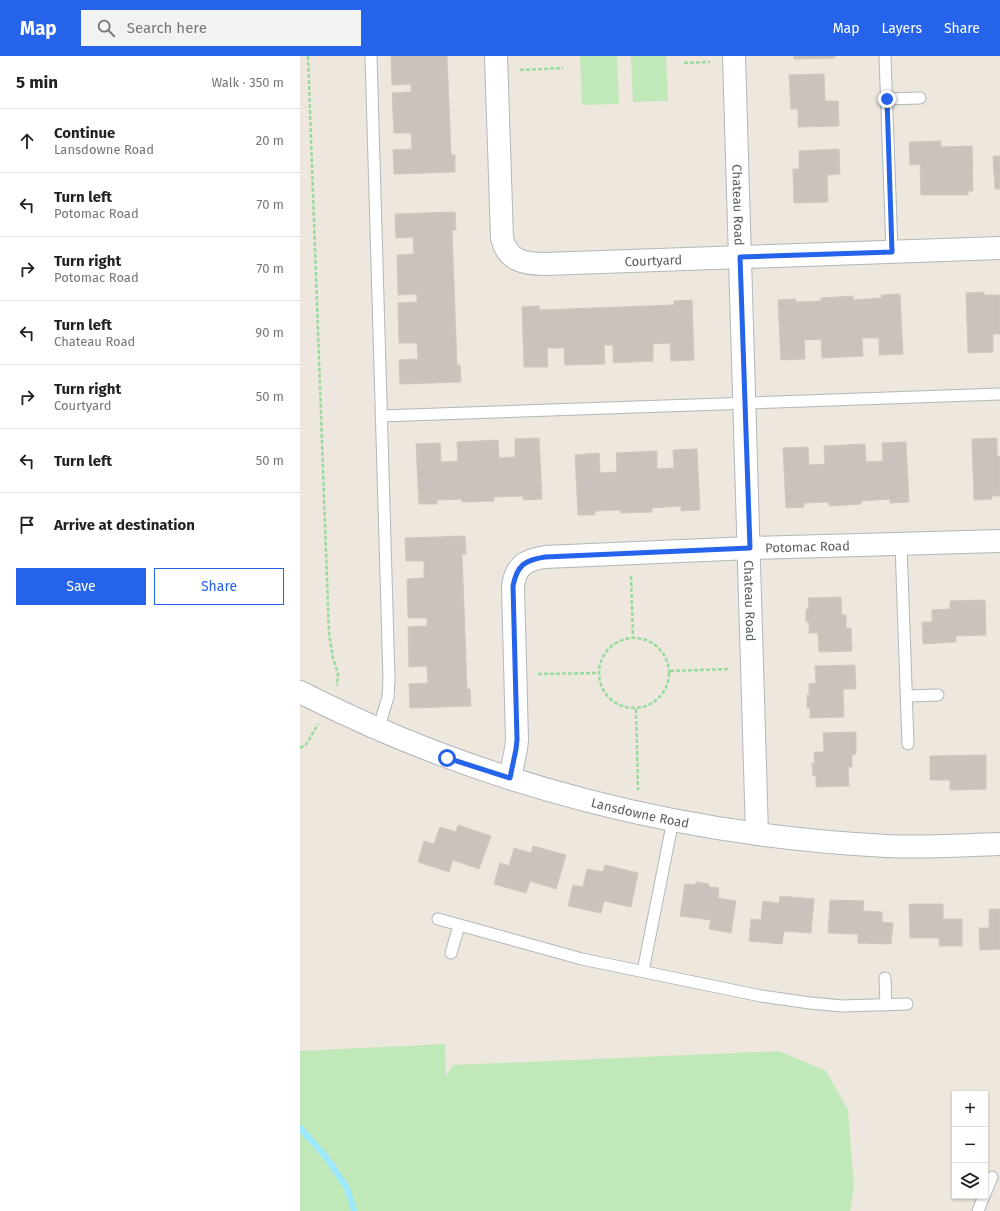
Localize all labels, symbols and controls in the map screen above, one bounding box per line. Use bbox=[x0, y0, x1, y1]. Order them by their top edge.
search box bbox=[81, 10, 361, 46]
text: Map bbox=[20, 17, 57, 40]
icon: search bbox=[95, 17, 117, 39]
text: Search here bbox=[127, 19, 207, 37]
text: Map bbox=[833, 20, 859, 37]
text: Layers bbox=[881, 20, 922, 37]
text: Share bbox=[944, 20, 980, 37]
text: 5 min bbox=[16, 72, 58, 93]
text: Walk · 350 m bbox=[211, 75, 284, 90]
route end bbox=[878, 90, 896, 108]
text: Continue bbox=[54, 124, 115, 142]
icon: ahead bbox=[16, 130, 38, 152]
text: 20 m bbox=[256, 133, 284, 148]
text: Lansdowne Road bbox=[54, 142, 154, 157]
street label: Chateau Road bbox=[730, 164, 747, 246]
text: Turn left bbox=[54, 188, 112, 206]
icon: left bbox=[16, 194, 38, 216]
text: 70 m bbox=[257, 197, 284, 212]
text: Potomac Road bbox=[54, 206, 139, 221]
text: Turn right bbox=[54, 252, 121, 270]
street label: Courtyard bbox=[624, 252, 682, 269]
icon: right bbox=[16, 258, 38, 280]
text: 70 m bbox=[257, 261, 284, 276]
text: Potomac Road bbox=[54, 270, 139, 285]
text: Turn left bbox=[54, 316, 112, 334]
icon: left bbox=[16, 322, 38, 344]
text: 90 m bbox=[255, 325, 284, 340]
text: Chateau Road bbox=[54, 334, 135, 349]
text: Turn right bbox=[54, 380, 121, 398]
icon: right bbox=[16, 386, 38, 408]
text: 50 m bbox=[256, 389, 284, 404]
text: Courtyard bbox=[54, 398, 112, 413]
icon: left bbox=[16, 450, 38, 472]
text: Turn left bbox=[54, 452, 112, 470]
text: 50 m bbox=[256, 453, 284, 468]
icon: arrive bbox=[16, 514, 38, 536]
text: Arrive at destination bbox=[54, 516, 195, 534]
street label: Potomac Road bbox=[765, 538, 850, 555]
street label: Chateau Road bbox=[741, 560, 759, 642]
button: Save bbox=[16, 568, 146, 605]
button: Share bbox=[154, 568, 284, 605]
route start bbox=[438, 749, 456, 767]
street label: Lansdowne Road bbox=[590, 794, 690, 831]
map controls bbox=[952, 1091, 988, 1199]
button: + bbox=[952, 1091, 988, 1127]
button: − bbox=[952, 1127, 988, 1163]
button: layers bbox=[952, 1163, 988, 1199]

